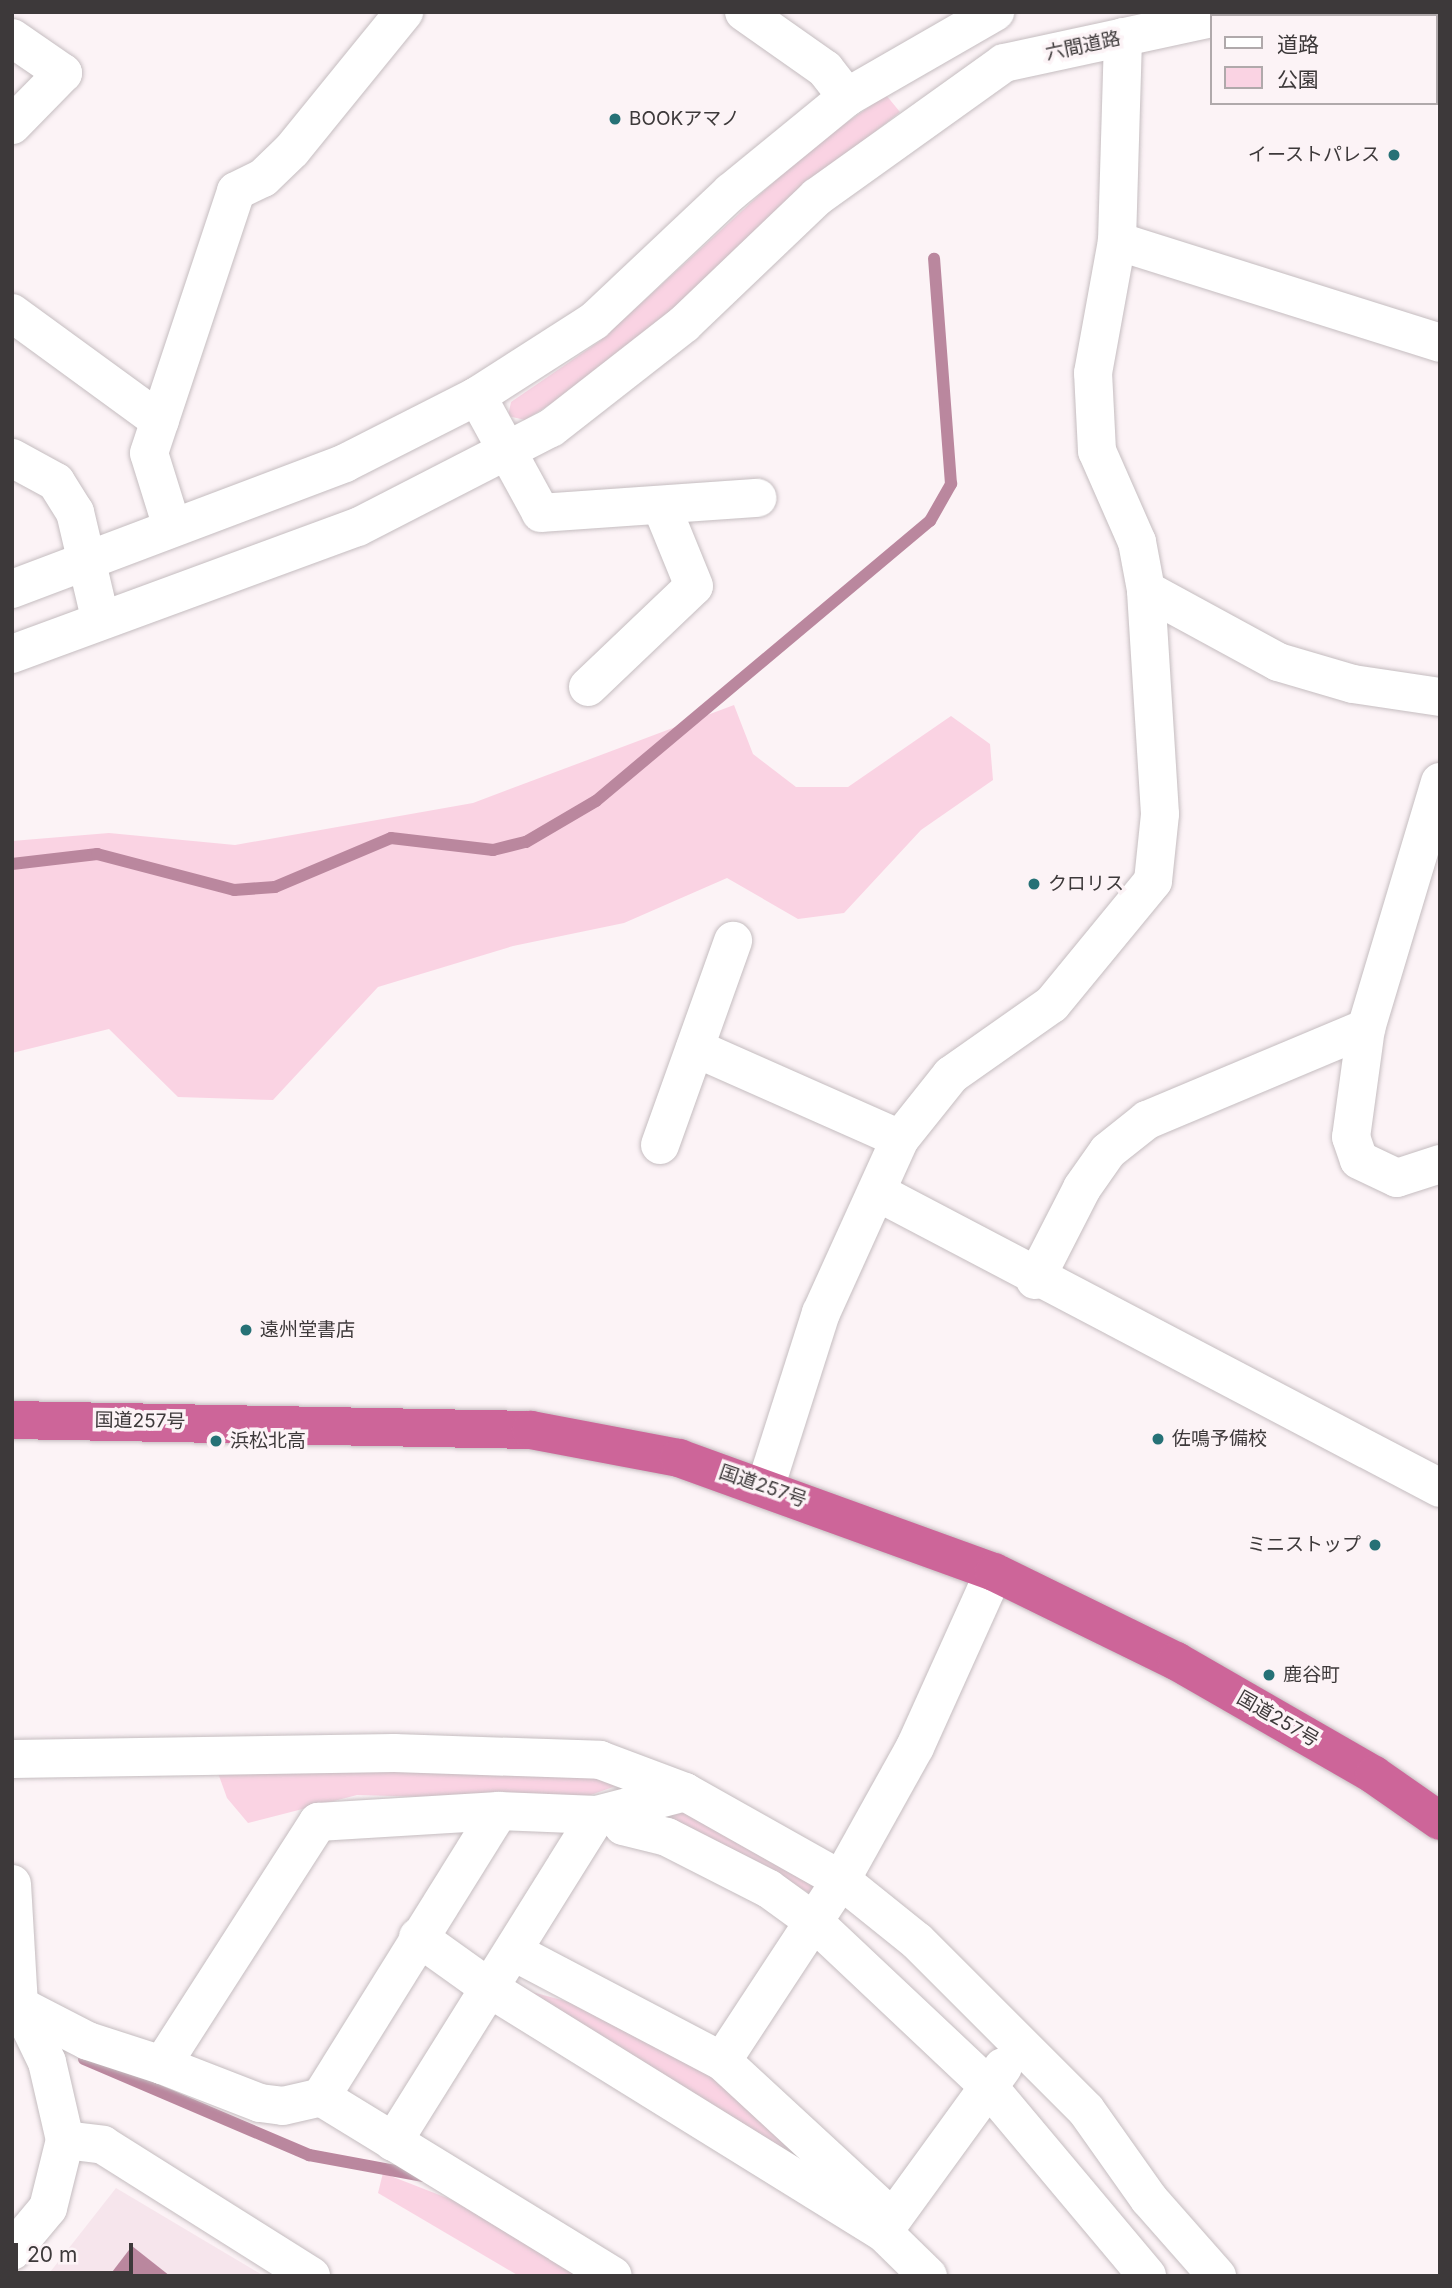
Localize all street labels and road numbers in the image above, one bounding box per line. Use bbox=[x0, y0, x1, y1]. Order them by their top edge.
street label: 六間道路 bbox=[1043, 27, 1123, 65]
street label: 国道257号 bbox=[94, 1409, 186, 1433]
street label: 国道257号 bbox=[716, 1460, 810, 1512]
street label: 国道257号 bbox=[1233, 1686, 1323, 1752]

